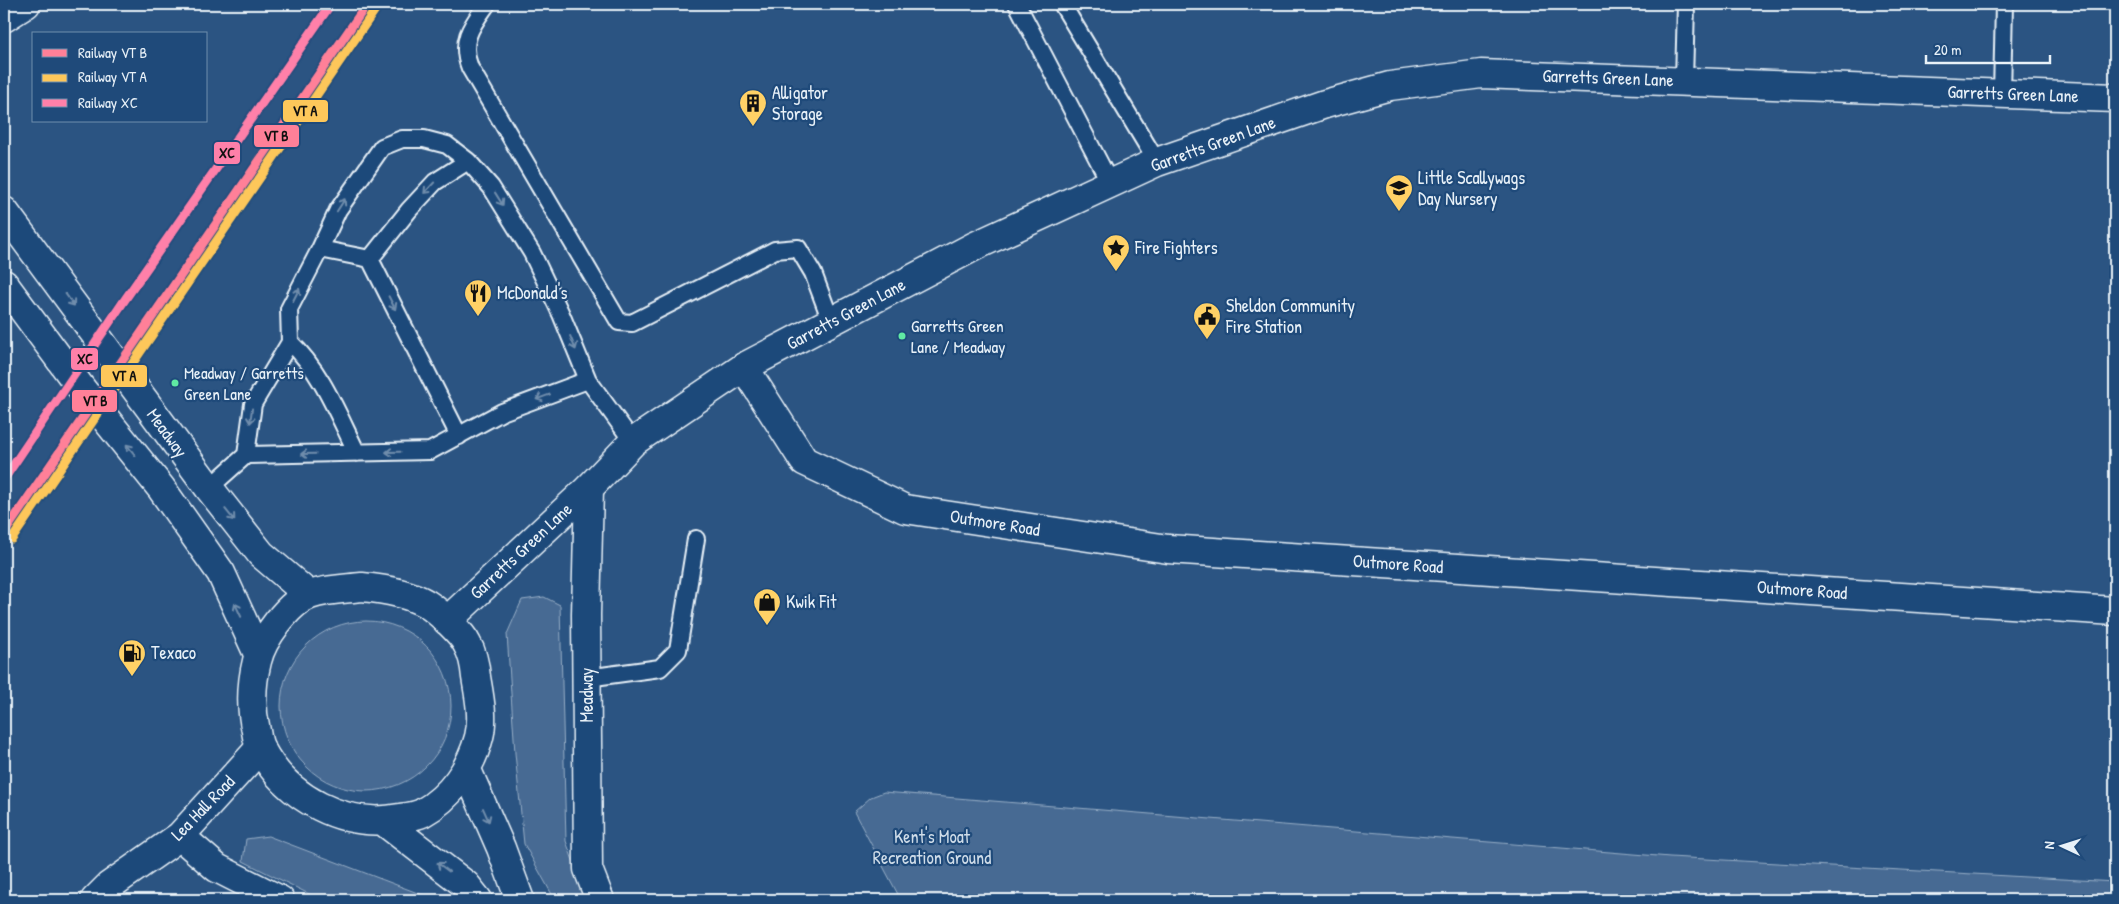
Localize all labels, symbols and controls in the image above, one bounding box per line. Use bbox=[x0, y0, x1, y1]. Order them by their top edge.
legend bbox=[32, 32, 208, 122]
scale bar bbox=[1926, 32, 2050, 64]
text: 20 m bbox=[1934, 39, 1961, 60]
text: Railway VT B bbox=[78, 42, 147, 63]
street label: Garretts Green Lane bbox=[1542, 63, 1674, 92]
text: Railway VT A bbox=[78, 66, 148, 87]
street label: Garretts Green Lane bbox=[1947, 79, 2079, 108]
place label: Alligator Storage bbox=[772, 80, 828, 126]
building icon: Alligator Storage bbox=[738, 88, 768, 127]
text: Railway XC bbox=[78, 92, 138, 113]
line badge: VT A bbox=[282, 99, 329, 123]
text: VT A bbox=[293, 101, 317, 120]
street label: Garretts Green Lane bbox=[1147, 109, 1279, 178]
line badge: VT B bbox=[253, 124, 300, 148]
text: VT B bbox=[264, 126, 288, 145]
line badge: XC bbox=[213, 141, 241, 165]
text: XC bbox=[219, 143, 235, 162]
place label: Little Scallywags Day Nursery bbox=[1418, 165, 1525, 211]
school or university icon: Little Scallywags Day Nursery bbox=[1384, 173, 1414, 212]
one-way arrow bbox=[423, 182, 434, 195]
one-way arrow bbox=[494, 191, 504, 205]
one-way arrow bbox=[337, 199, 347, 213]
place icon: Fire Fighters bbox=[1101, 233, 1131, 272]
place label: Fire Fighters bbox=[1134, 235, 1218, 260]
street label: Garretts Green Lane bbox=[782, 272, 910, 355]
restaurant icon: McDonald's bbox=[463, 278, 493, 317]
place label: McDonald's bbox=[497, 280, 567, 305]
one-way arrow bbox=[291, 288, 301, 303]
one-way arrow bbox=[65, 293, 75, 307]
place label: Sheldon Community Fire Station bbox=[1225, 293, 1355, 339]
one-way arrow bbox=[388, 295, 397, 310]
public building icon: Sheldon Community Fire Station bbox=[1192, 301, 1222, 340]
place label: Garretts Green Lane / Meadway bbox=[911, 314, 1005, 358]
marker: Garretts Green Lane / Meadway bbox=[897, 331, 907, 341]
one-way arrow bbox=[569, 335, 579, 350]
line badge: XC bbox=[70, 347, 99, 371]
text: XC bbox=[77, 349, 93, 368]
place label: Meadway / Garretts Green Lane bbox=[184, 361, 304, 405]
line badge: VT A bbox=[100, 364, 148, 388]
text: VT A bbox=[112, 366, 136, 385]
marker: Meadway / Garretts Green Lane bbox=[170, 378, 180, 388]
line badge: VT B bbox=[71, 389, 118, 413]
text: VT B bbox=[83, 391, 107, 410]
one-way arrow bbox=[536, 393, 551, 402]
street label: Meadway bbox=[141, 403, 194, 463]
one-way arrow bbox=[246, 407, 256, 423]
one-way arrow bbox=[125, 444, 136, 457]
one-way arrow bbox=[385, 447, 401, 456]
one-way arrow bbox=[301, 449, 317, 459]
street label: Garretts Green Lane bbox=[464, 497, 577, 605]
street label: Outmore Road bbox=[948, 503, 1042, 542]
one-way arrow bbox=[225, 508, 236, 521]
street label: Outmore Road bbox=[1352, 548, 1444, 579]
street label: Outmore Road bbox=[1756, 574, 1848, 605]
shop icon: Kwik Fit bbox=[752, 587, 782, 626]
place label: Kwik Fit bbox=[786, 589, 837, 614]
one-way arrow bbox=[233, 603, 242, 618]
fuel station icon: Texaco bbox=[117, 638, 147, 677]
place label: Texaco bbox=[151, 640, 196, 665]
street label: Meadway bbox=[574, 667, 599, 722]
street label: Lea Hall Road bbox=[165, 769, 240, 846]
one-way arrow bbox=[482, 807, 492, 822]
north arrow bbox=[2036, 822, 2086, 872]
park label: Kent's Moat Recreation Ground bbox=[873, 824, 991, 870]
text: N bbox=[2039, 840, 2058, 849]
one-way arrow bbox=[436, 862, 450, 872]

